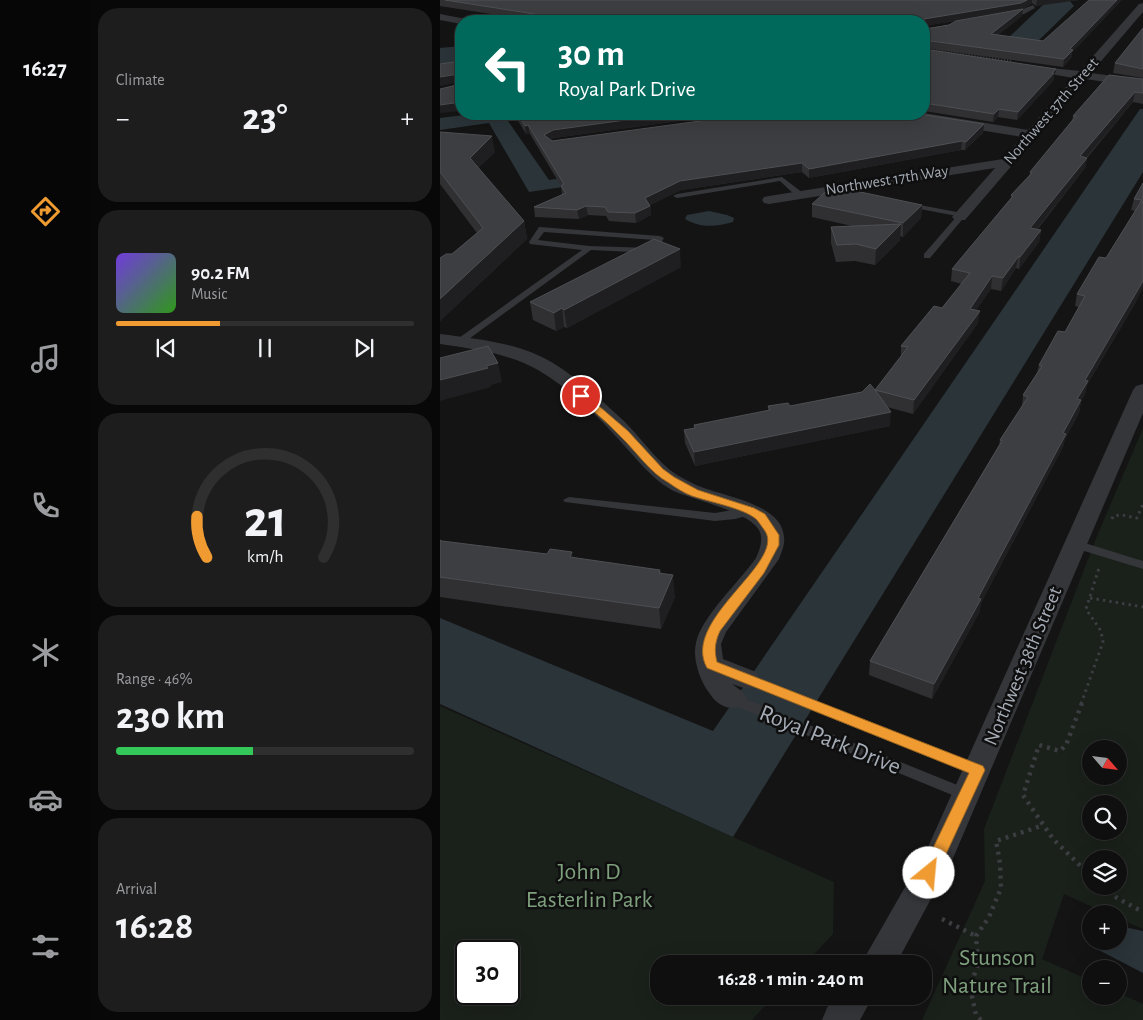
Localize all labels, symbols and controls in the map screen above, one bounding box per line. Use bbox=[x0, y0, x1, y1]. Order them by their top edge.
icon: left bbox=[475, 35, 540, 100]
text: 30 m bbox=[558, 37, 625, 72]
street label: Northwest 37th Street bbox=[1001, 55, 1101, 167]
text: 16:27 bbox=[23, 58, 67, 80]
text: Climate bbox=[116, 72, 165, 88]
text: Royal Park Drive bbox=[558, 78, 696, 100]
text: 23° bbox=[242, 99, 288, 137]
text: − bbox=[116, 105, 129, 133]
text: + bbox=[401, 105, 414, 133]
street label: Northwest 17th Way bbox=[825, 162, 950, 199]
icon: directions bbox=[28, 194, 63, 229]
text: 90.2 FM bbox=[191, 264, 250, 283]
text: Music bbox=[191, 286, 227, 302]
icon: previous bbox=[152, 334, 180, 362]
icon: pause bbox=[251, 334, 279, 362]
icon: next bbox=[350, 334, 378, 362]
icon: music bbox=[28, 341, 63, 376]
pin bbox=[560, 375, 602, 417]
icon: arrive bbox=[567, 382, 595, 410]
icon: phone bbox=[28, 488, 63, 523]
text: 21 bbox=[243, 494, 287, 546]
text: km/h bbox=[247, 548, 283, 566]
street label: Northwest 38th Street bbox=[981, 583, 1066, 748]
icon: climate bbox=[28, 635, 63, 670]
text: Range · 46% bbox=[116, 671, 193, 687]
text: 230 km bbox=[116, 698, 225, 736]
street label: Royal Park Drive bbox=[756, 701, 904, 779]
north arrow bbox=[1082, 740, 1128, 785]
map controls bbox=[1082, 740, 1127, 1005]
icon: car bbox=[28, 782, 63, 817]
button: search bbox=[1082, 795, 1127, 840]
position arrow bbox=[902, 846, 954, 898]
button: layers bbox=[1082, 850, 1127, 895]
park label: John D Easterlin Park bbox=[526, 860, 652, 912]
text: Arrival bbox=[116, 881, 157, 897]
button: + bbox=[1082, 905, 1127, 950]
text: 16:28 bbox=[116, 908, 193, 946]
icon: filters bbox=[28, 929, 63, 964]
speed limit sign: 30 bbox=[455, 940, 520, 1005]
park label: Stunson Nature Trail bbox=[942, 946, 1052, 998]
button: − bbox=[1082, 960, 1127, 1005]
text: 16:28 · 1 min · 240 m bbox=[718, 970, 864, 989]

